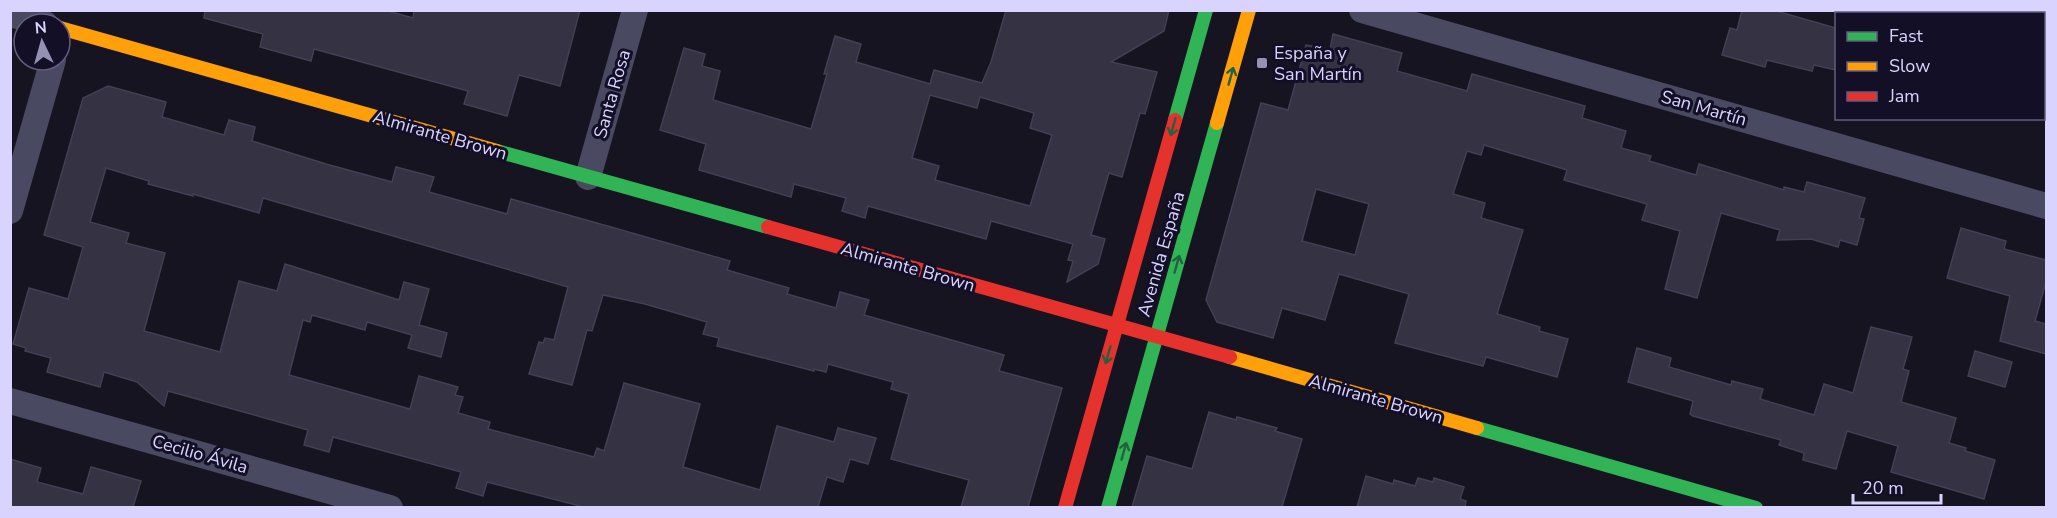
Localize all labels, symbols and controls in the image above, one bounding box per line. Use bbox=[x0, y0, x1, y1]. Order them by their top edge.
north arrow bbox=[12, 12, 72, 72]
legend bbox=[1835, 12, 2045, 120]
text: N bbox=[34, 17, 48, 40]
text: Fast bbox=[1889, 24, 1924, 48]
place label: España y San Martín bbox=[1274, 41, 1362, 86]
street label: Santa Rosa bbox=[588, 47, 636, 141]
text: Slow bbox=[1889, 54, 1930, 78]
marker: España y San Martín bbox=[1255, 56, 1269, 70]
one-way arrow bbox=[1225, 67, 1237, 86]
street label: San Martín bbox=[1658, 84, 1750, 132]
text: Jam bbox=[1888, 84, 1920, 108]
street label: Almirante Brown bbox=[370, 104, 510, 166]
one-way arrow bbox=[1167, 118, 1178, 137]
street label: Avenida España bbox=[1132, 189, 1190, 319]
street label: Almirante Brown bbox=[838, 236, 978, 298]
one-way arrow bbox=[1172, 254, 1183, 273]
one-way arrow bbox=[1102, 346, 1113, 365]
street label: Almirante Brown bbox=[1306, 368, 1446, 430]
street label: Cecilio Ávila bbox=[149, 429, 251, 479]
one-way arrow bbox=[1119, 442, 1130, 461]
scale bar bbox=[1853, 467, 1942, 505]
text: 20 m bbox=[1862, 476, 1904, 500]

